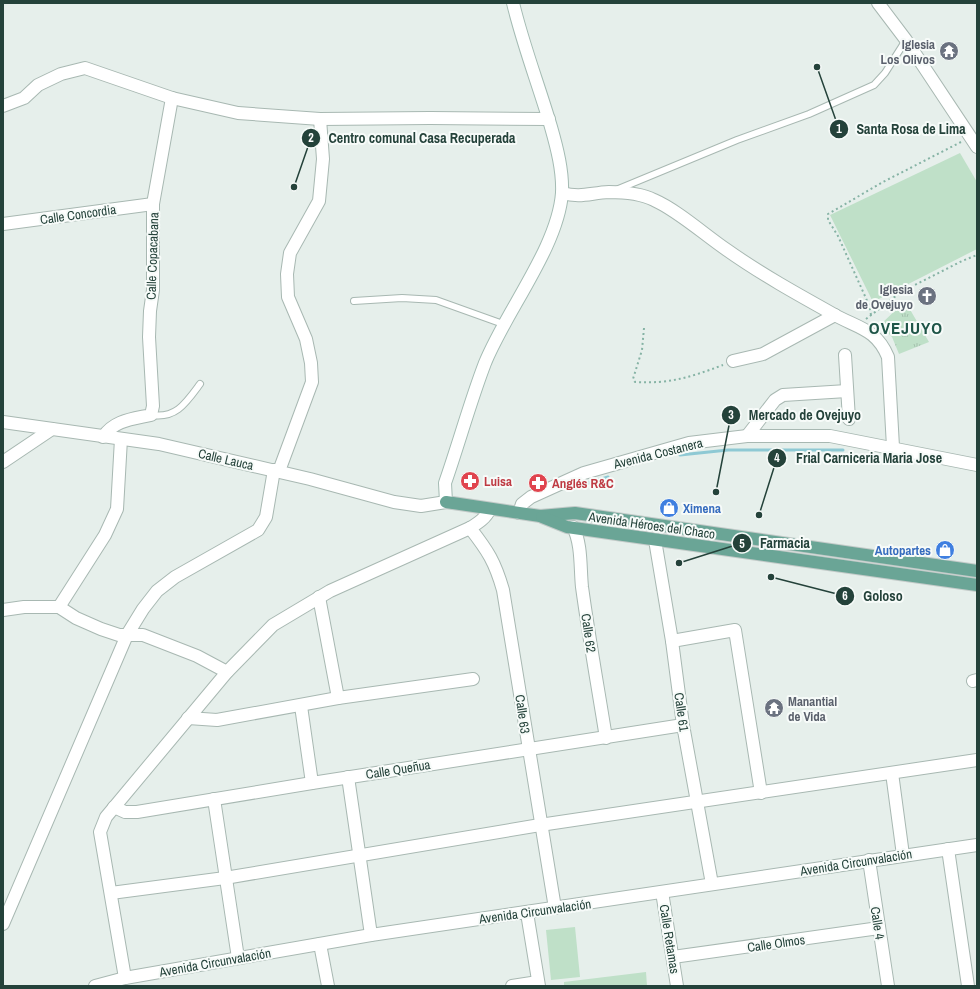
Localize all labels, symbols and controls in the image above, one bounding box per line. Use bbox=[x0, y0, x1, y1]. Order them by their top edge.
place label: Iglesia Los Olivos bbox=[880, 36, 935, 68]
temple icon: Iglesia Los Olivos bbox=[938, 40, 960, 62]
callout: Santa Rosa de Lima bbox=[829, 116, 974, 142]
text: Santa Rosa de Lima bbox=[856, 120, 966, 138]
text: 1 bbox=[836, 121, 842, 137]
callout: Centro comunal Casa Recuperada bbox=[301, 125, 524, 151]
text: Centro comunal Casa Recuperada bbox=[329, 129, 516, 147]
text: 2 bbox=[308, 130, 314, 146]
street label: Calle Concordia bbox=[39, 201, 117, 228]
street label: Calle Copacabana bbox=[142, 212, 163, 300]
place label: Iglesia de Ovejuyo bbox=[856, 281, 913, 313]
church icon: Iglesia de Ovejuyo bbox=[916, 285, 938, 307]
district label: OVEJUYO bbox=[869, 316, 943, 339]
callout: Mercado de Ovejuyo bbox=[721, 402, 869, 428]
text: Mercado de Ovejuyo bbox=[749, 406, 861, 424]
text: 3 bbox=[728, 407, 734, 423]
street label: Avenida Costanera bbox=[611, 434, 704, 473]
street label: Calle Lauca bbox=[197, 445, 255, 474]
callout: Frial Carniceria Maria Jose bbox=[767, 445, 950, 471]
text: Frial Carniceria Maria Jose bbox=[796, 449, 942, 467]
text: 4 bbox=[774, 450, 780, 466]
pharmacy icon: Luisa bbox=[459, 470, 481, 492]
pharmacy icon: Anglés R&C bbox=[527, 472, 549, 494]
place label: Luisa bbox=[484, 473, 512, 490]
place label: Anglés R&C bbox=[552, 475, 614, 492]
shop icon: Ximena bbox=[658, 497, 680, 519]
place label: Ximena bbox=[683, 500, 721, 517]
street label: Avenida Héroes del Chaco bbox=[587, 508, 716, 543]
callout: Farmacia bbox=[732, 530, 818, 556]
text: Farmacia bbox=[760, 534, 811, 552]
text: 5 bbox=[739, 536, 745, 552]
shop icon: Autopartes bbox=[934, 539, 956, 561]
place label: Autopartes bbox=[875, 542, 931, 559]
callout: Goloso bbox=[835, 583, 911, 609]
text: Goloso bbox=[863, 587, 903, 605]
text: 6 bbox=[842, 588, 848, 604]
street label: Calle 62 bbox=[577, 613, 600, 654]
street label: Calle 61 bbox=[670, 692, 693, 733]
place label: Manantial de Vida bbox=[788, 693, 837, 725]
street label: Calle 63 bbox=[511, 694, 534, 735]
temple icon: Manantial de Vida bbox=[763, 697, 785, 719]
street label: Calle Queñua bbox=[365, 756, 432, 783]
street label: Avenida Circunvalación bbox=[798, 845, 913, 880]
street label: Avenida Circunvalación bbox=[477, 895, 592, 928]
street label: Calle Retamas bbox=[656, 903, 683, 975]
street label: Calle 4 bbox=[867, 905, 889, 941]
street label: Calle Olmos bbox=[746, 931, 806, 956]
street label: Avenida Circunvalación bbox=[157, 944, 272, 981]

